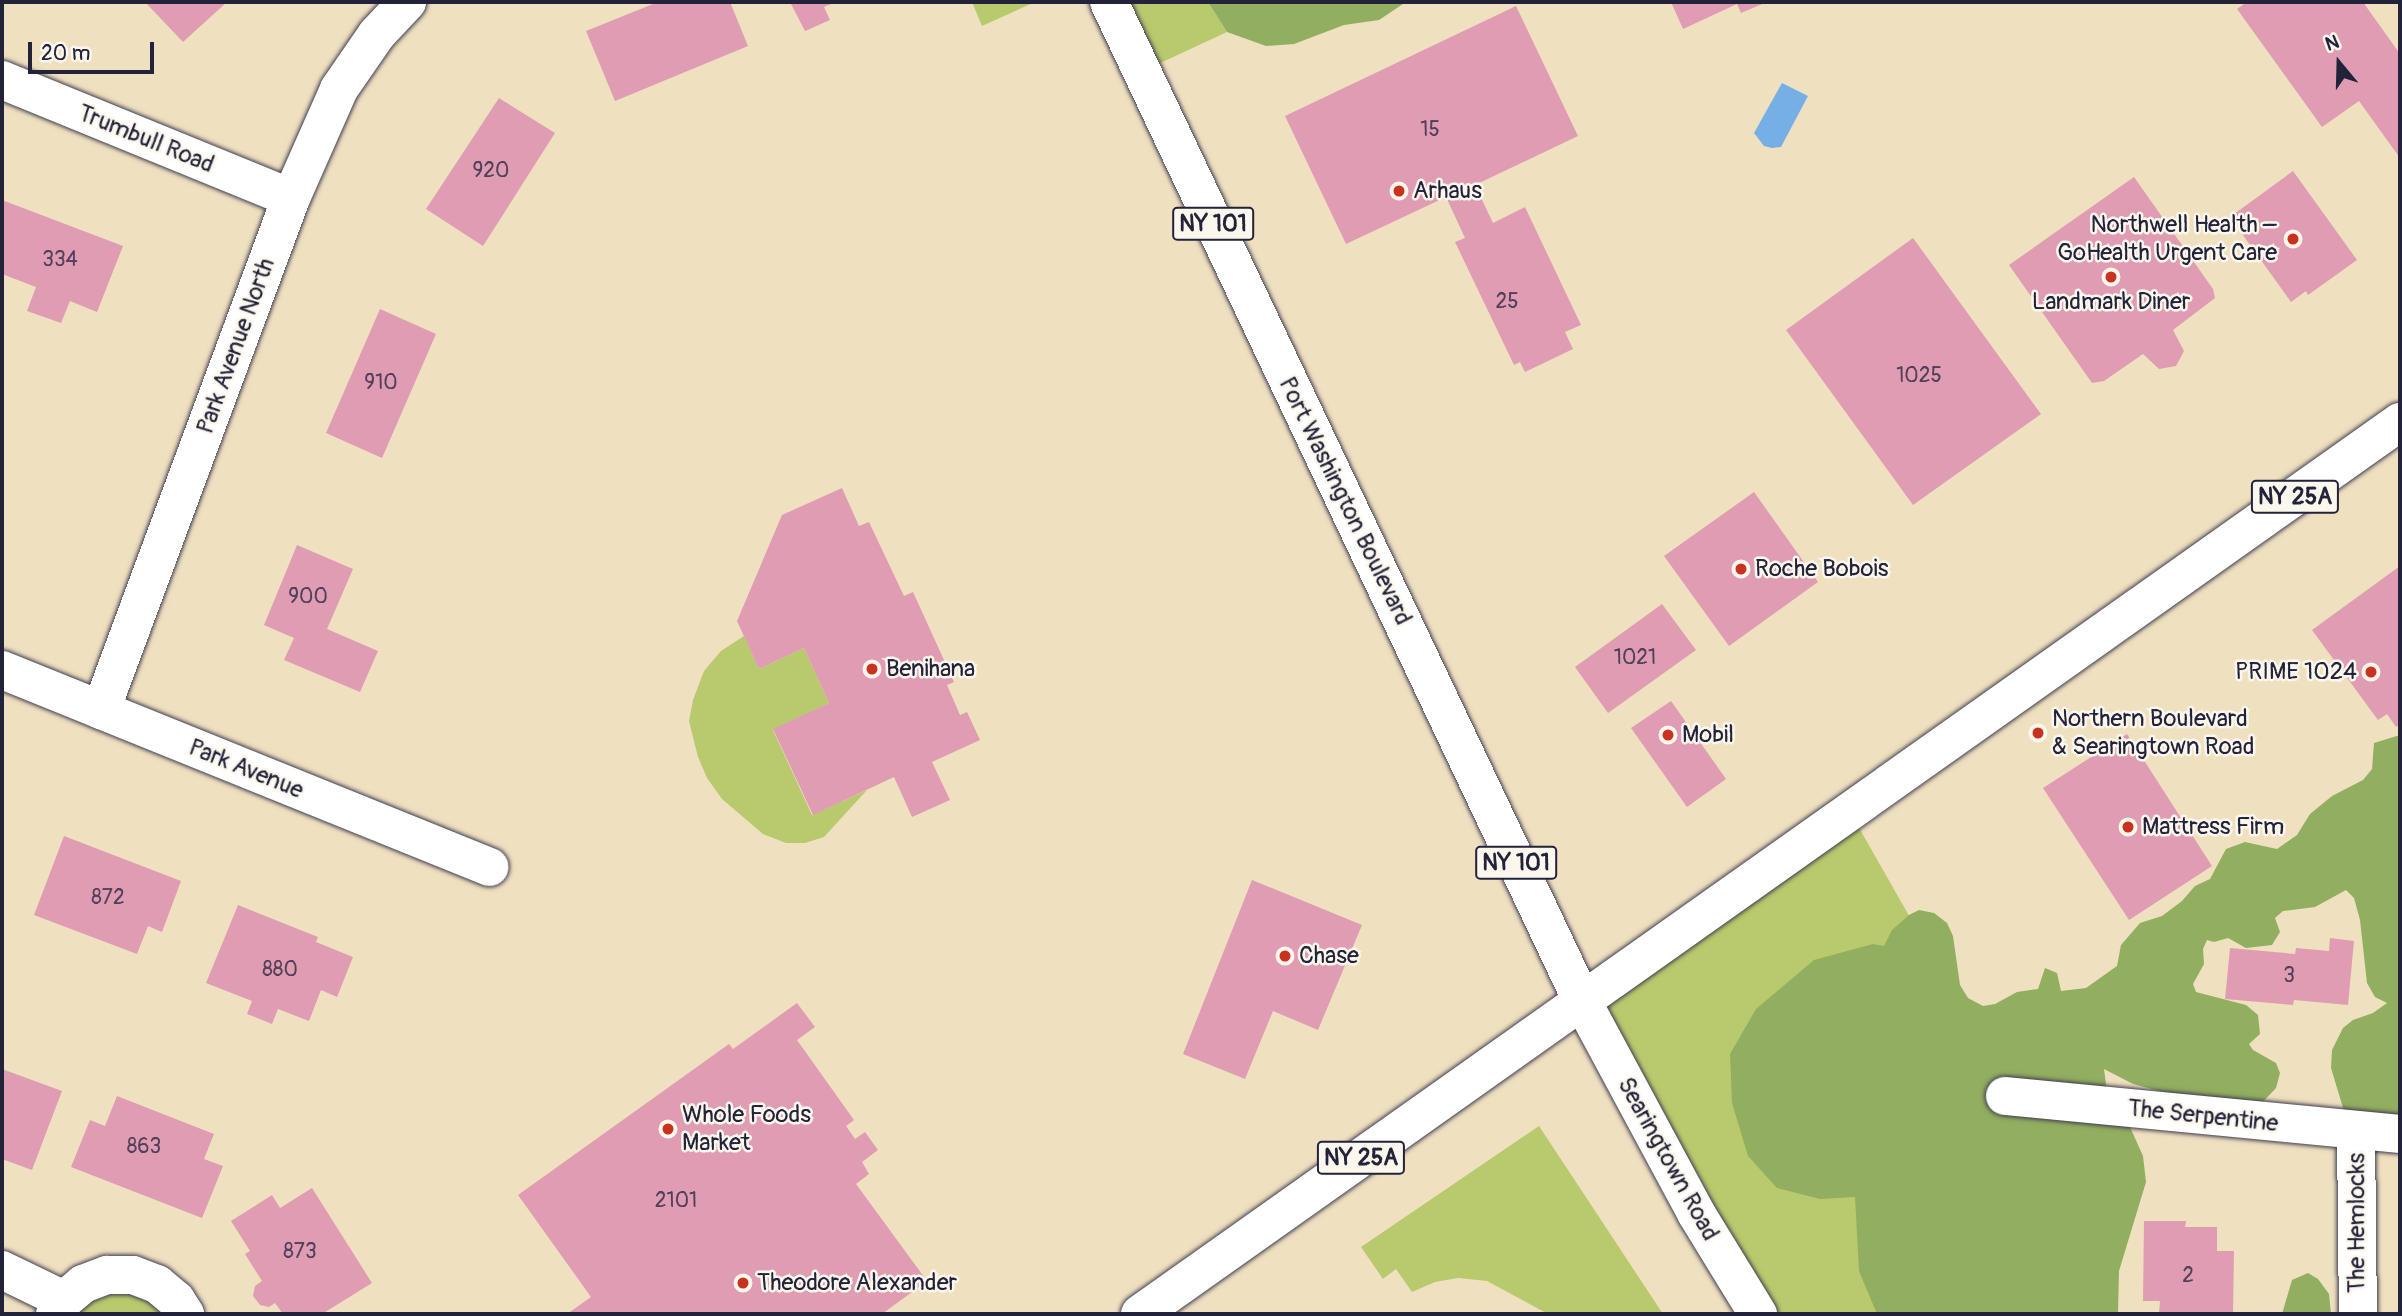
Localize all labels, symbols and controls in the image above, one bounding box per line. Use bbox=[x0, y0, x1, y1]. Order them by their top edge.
scale bar bbox=[32, 28, 158, 72]
north arrow bbox=[2304, 28, 2374, 98]
text: N bbox=[2322, 30, 2342, 57]
text: 20 m bbox=[41, 40, 90, 67]
street label: Trumbull Road bbox=[74, 99, 218, 179]
house number: 15 bbox=[1420, 117, 1440, 143]
house number: 920 bbox=[473, 158, 509, 184]
place label: Arhaus bbox=[1413, 177, 1482, 205]
marker: Arhaus bbox=[1391, 183, 1407, 199]
road number: NY 101 bbox=[1171, 204, 1255, 244]
place label: Northwell Health – GoHealth Urgent Care bbox=[2057, 211, 2277, 267]
marker: Northwell Health – GoHealth Urgent Care bbox=[2283, 229, 2303, 249]
house number: 334 bbox=[42, 247, 78, 273]
street label: Park Avenue North bbox=[191, 254, 281, 438]
marker: Landmark Diner bbox=[2103, 269, 2119, 285]
place label: Landmark Diner bbox=[2032, 288, 2190, 316]
house number: 25 bbox=[1495, 289, 1519, 315]
house number: 1025 bbox=[1896, 363, 1942, 389]
house number: 910 bbox=[364, 370, 398, 396]
street label: Port Washington Boulevard bbox=[1272, 372, 1418, 630]
road number: NY 25A bbox=[2250, 477, 2340, 516]
place label: Roche Bobois bbox=[1755, 555, 1888, 583]
marker: Roche Bobois bbox=[1733, 561, 1749, 577]
house number: 900 bbox=[288, 584, 328, 610]
house number: 1021 bbox=[1614, 645, 1656, 671]
place label: Benihana bbox=[886, 655, 975, 683]
place label: PRIME 1024 bbox=[2235, 658, 2357, 686]
marker: Benihana bbox=[864, 661, 880, 677]
marker: PRIME 1024 bbox=[2363, 664, 2379, 680]
place label: Northern Boulevard & Searingtown Road bbox=[2052, 705, 2254, 761]
place label: Mobil bbox=[1682, 721, 1734, 749]
marker: Northern Boulevard & Searingtown Road bbox=[2030, 725, 2046, 741]
marker: Mobil bbox=[1660, 727, 1676, 743]
street label: Park Avenue bbox=[185, 733, 307, 805]
place label: Mattress Firm bbox=[2142, 813, 2284, 841]
marker: Mattress Firm bbox=[2120, 819, 2136, 835]
road number: NY 101 bbox=[1474, 844, 1558, 883]
house number: 872 bbox=[91, 885, 125, 911]
place label: Chase bbox=[1299, 942, 1359, 970]
marker: Chase bbox=[1277, 948, 1293, 964]
house number: 880 bbox=[262, 957, 298, 983]
house number: 3 bbox=[2283, 963, 2295, 989]
street label: Searingtown Road bbox=[1611, 1072, 1725, 1246]
street label: The Serpentine bbox=[2126, 1094, 2280, 1138]
place label: Whole Foods Market bbox=[682, 1101, 811, 1157]
marker: Whole Foods Market bbox=[660, 1121, 676, 1137]
house number: 863 bbox=[127, 1134, 161, 1160]
road number: NY 25A bbox=[1316, 1138, 1406, 1177]
street label: The Hemlocks bbox=[2343, 1153, 2371, 1293]
house number: 2101 bbox=[655, 1188, 697, 1214]
house number: 873 bbox=[283, 1239, 317, 1265]
house number: 2 bbox=[2182, 1263, 2194, 1289]
place label: Theodore Alexander bbox=[757, 1269, 957, 1297]
marker: Theodore Alexander bbox=[735, 1275, 751, 1291]

